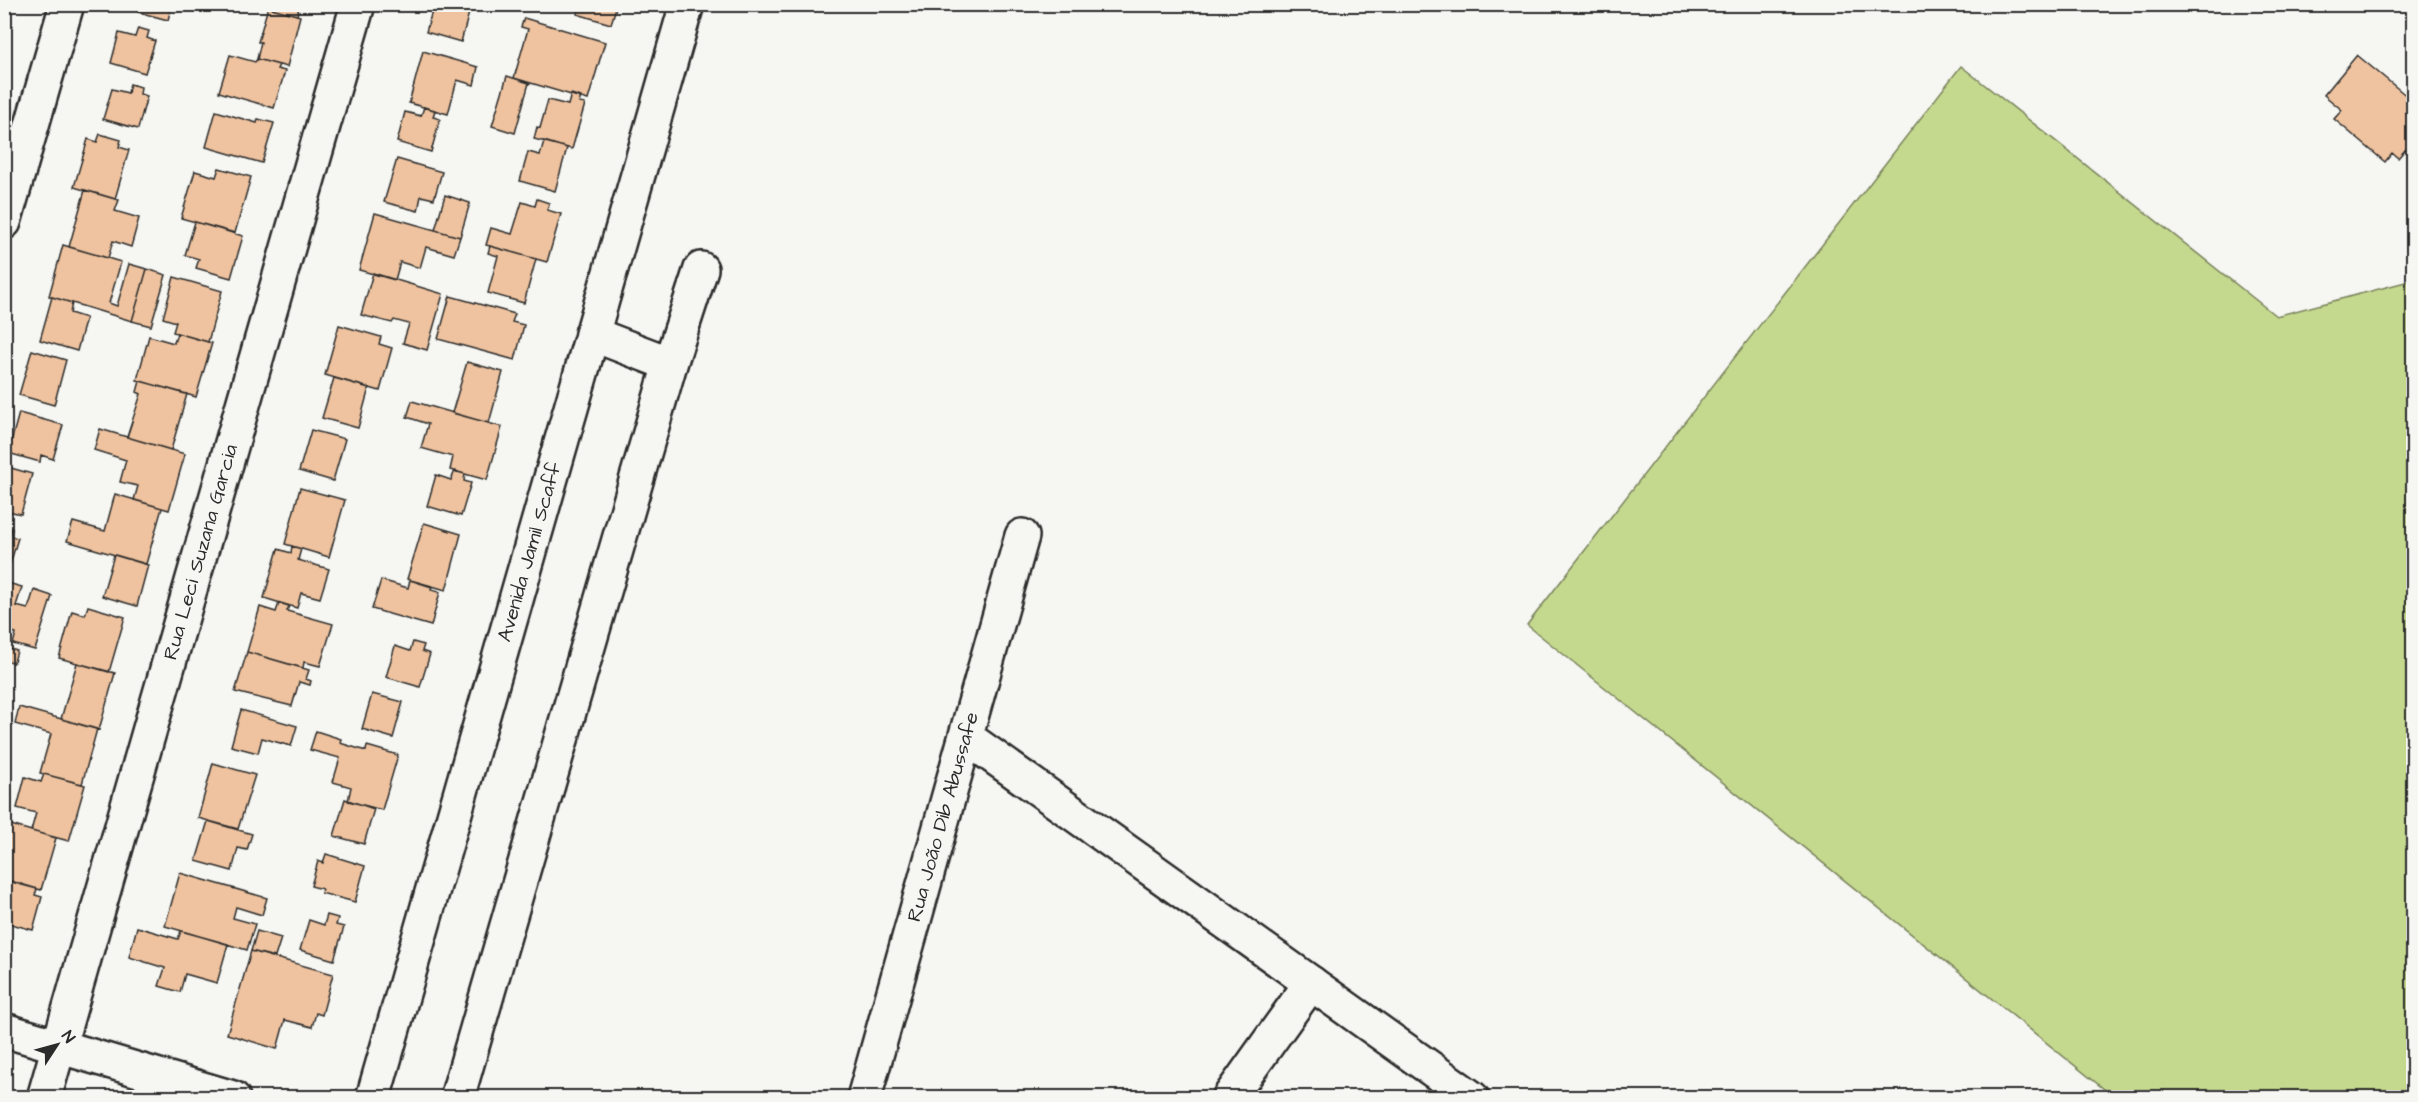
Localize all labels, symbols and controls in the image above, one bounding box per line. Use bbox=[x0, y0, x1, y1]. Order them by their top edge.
street label: Rua Leci Suzana Garcia bbox=[156, 441, 245, 663]
street label: Avenida Jamil Scaff bbox=[491, 459, 569, 645]
street label: Rua João Dib Abussafe bbox=[900, 709, 986, 925]
north arrow bbox=[27, 1015, 87, 1075]
text: N bbox=[56, 1026, 80, 1047]

